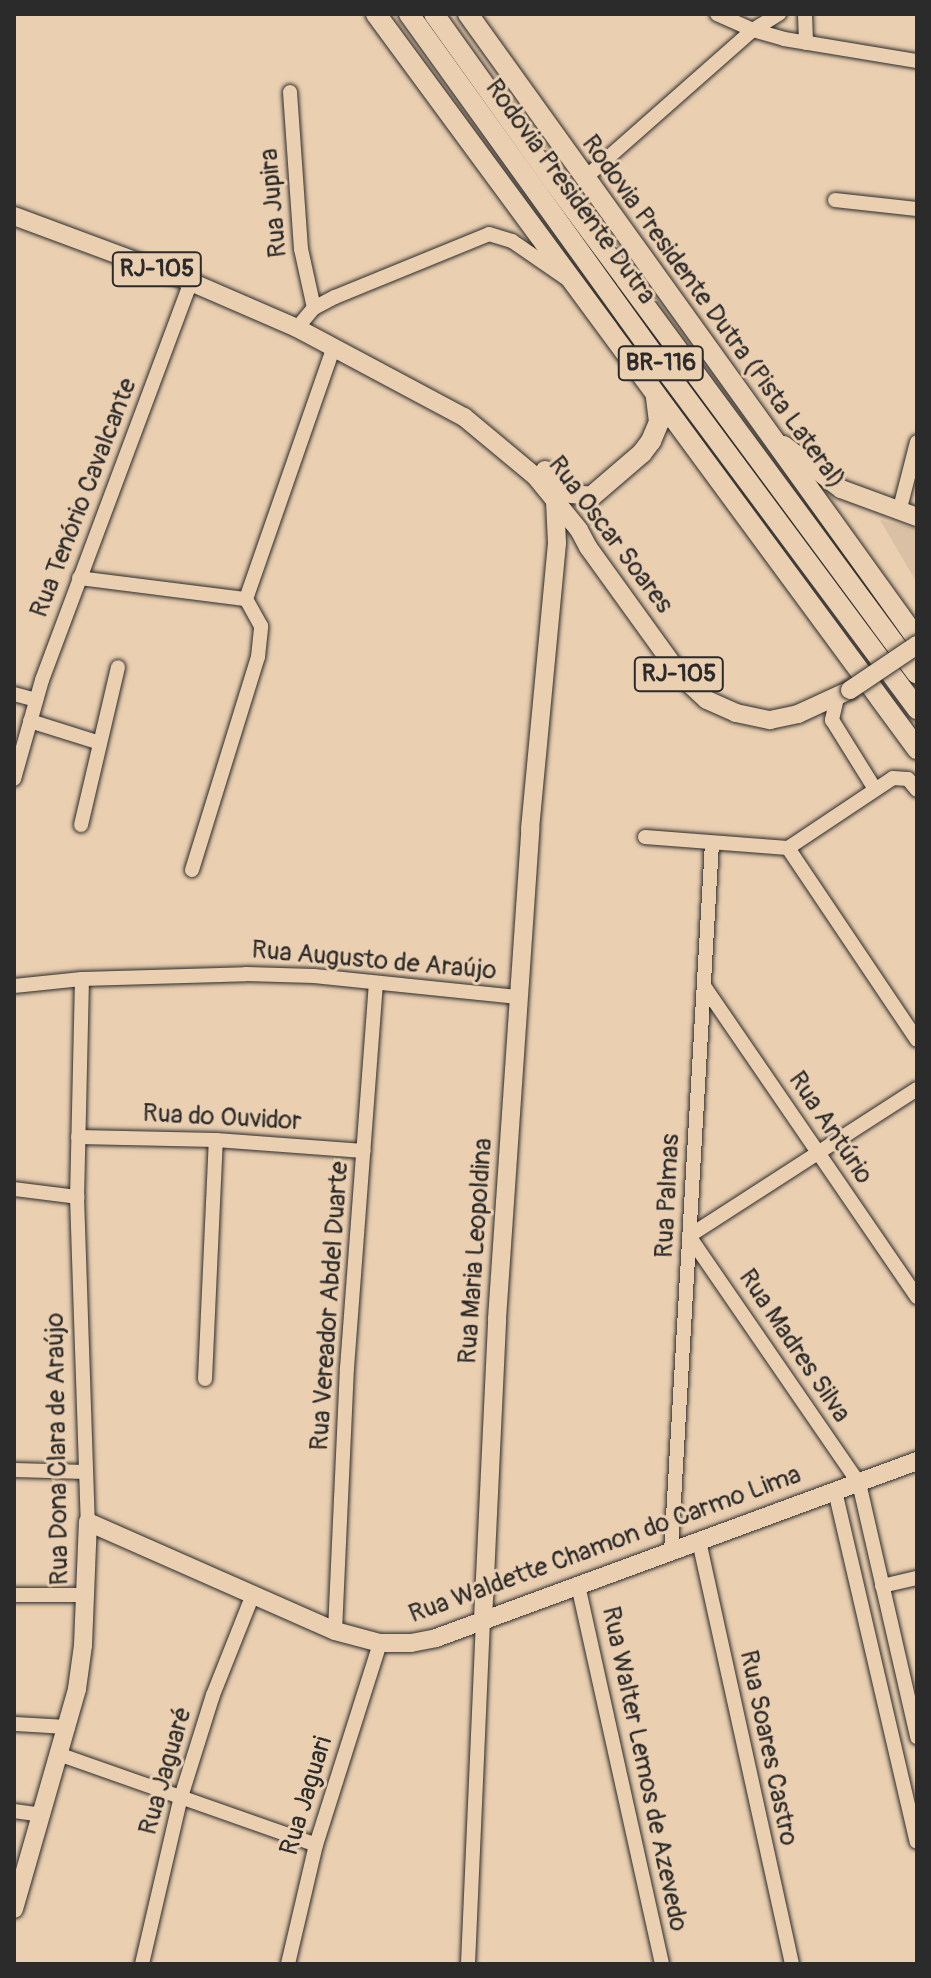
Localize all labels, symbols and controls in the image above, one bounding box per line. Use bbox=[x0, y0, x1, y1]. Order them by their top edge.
street label: Rodovia Presidente Dutra bbox=[478, 73, 662, 311]
street label: Rodovia Presidente Dutra (Pista Lateral) bbox=[574, 129, 852, 495]
street label: Rua Jupira bbox=[254, 147, 294, 259]
road number: RJ-105 bbox=[111, 249, 203, 289]
road number: BR-116 bbox=[617, 343, 705, 383]
street label: Rua Tenório Cavalcante bbox=[24, 374, 144, 622]
street label: Rua Oscar Soares bbox=[541, 450, 679, 620]
road number: RJ-105 bbox=[633, 654, 725, 694]
street label: Rua Augusto de Araújo bbox=[250, 935, 498, 987]
street label: Rua Antúrio bbox=[781, 1066, 879, 1190]
street label: Rua do Ouvidor bbox=[142, 1098, 302, 1138]
street label: Rua Palmas bbox=[649, 1133, 687, 1259]
street label: Rua Maria Leopoldina bbox=[453, 1137, 499, 1365]
street label: Rua Vereador Abdel Duarte bbox=[304, 1160, 356, 1452]
street label: Rua Madres Silva bbox=[731, 1263, 857, 1429]
street label: Rua Dona Clara de Araújo bbox=[40, 1312, 76, 1586]
street label: Rua Waldette Chamon do Carmo Lima bbox=[405, 1459, 805, 1631]
street label: Rua Walter Lemos de Azevedo bbox=[594, 1604, 694, 1934]
street label: Rua Soares Castro bbox=[732, 1647, 804, 1849]
street label: Rua Jaguaré bbox=[133, 1703, 199, 1839]
street label: Rua Jaguari bbox=[274, 1733, 340, 1859]

